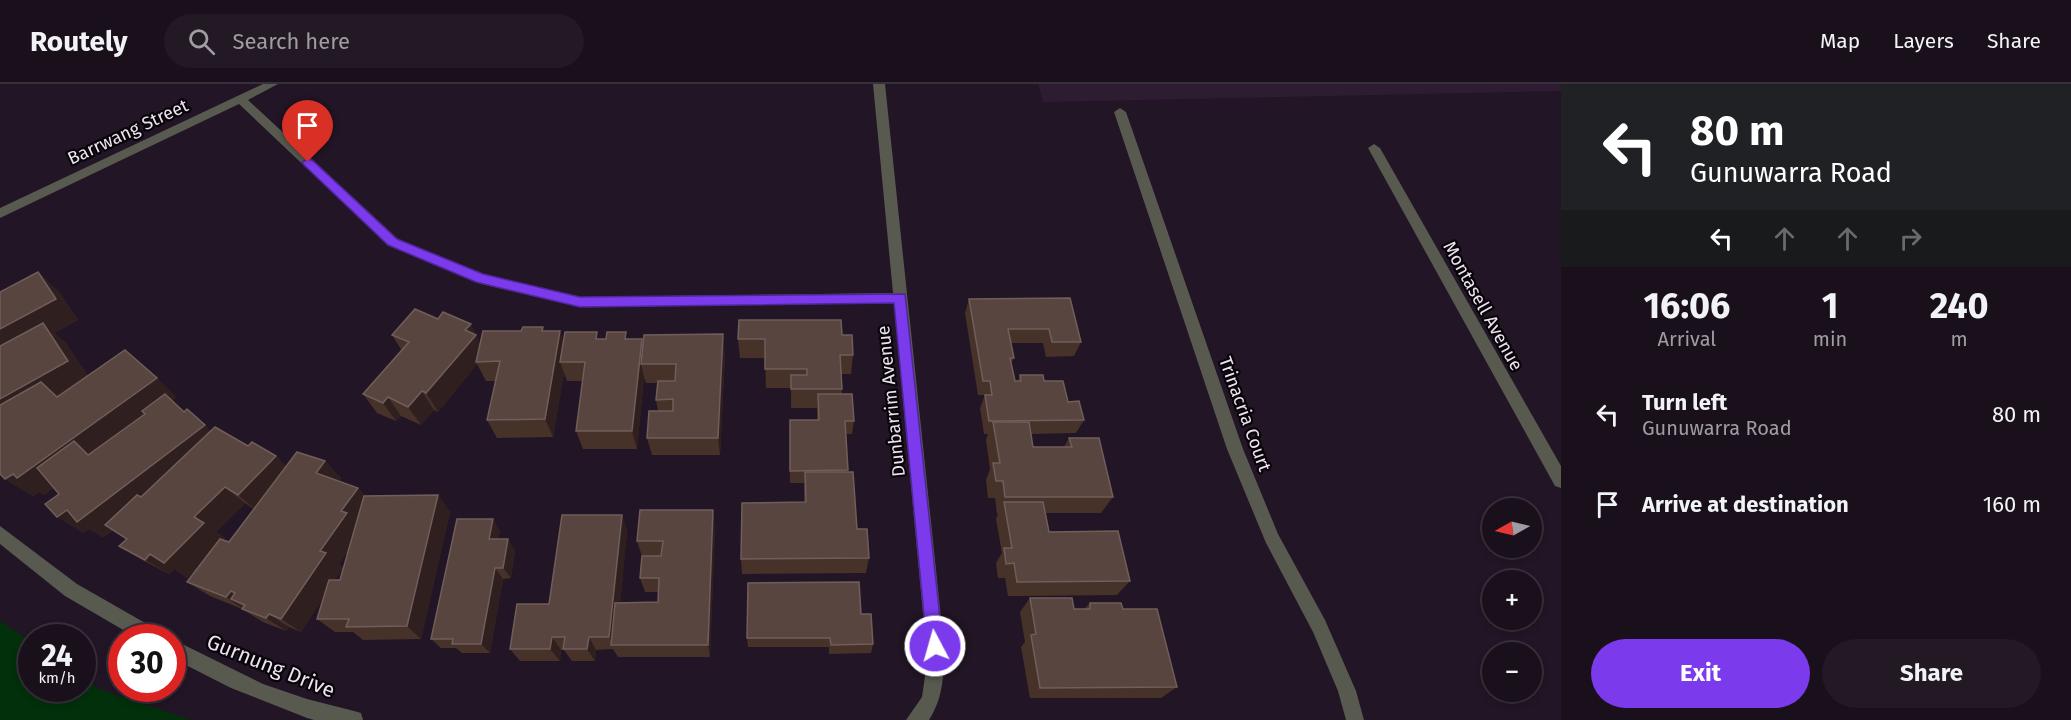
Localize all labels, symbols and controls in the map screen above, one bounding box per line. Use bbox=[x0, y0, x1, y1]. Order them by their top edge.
search box bbox=[164, 14, 584, 68]
text: Routely bbox=[30, 25, 128, 58]
icon: search bbox=[185, 25, 218, 58]
text: Search here bbox=[233, 28, 350, 55]
text: Map bbox=[1820, 28, 1860, 54]
text: Layers bbox=[1893, 28, 1954, 54]
text: Share bbox=[1987, 28, 2041, 54]
street label: Barrwang Street bbox=[64, 94, 192, 170]
pin bbox=[282, 100, 333, 162]
text: 80 m bbox=[1690, 106, 1784, 156]
icon: left bbox=[1591, 108, 1669, 186]
icon: arrive bbox=[291, 109, 324, 142]
text: Gunuwarra Road bbox=[1690, 157, 1892, 189]
icon: left bbox=[1705, 222, 1738, 255]
icon: ahead bbox=[1768, 222, 1801, 255]
icon: ahead bbox=[1831, 222, 1864, 255]
icon: right bbox=[1894, 222, 1927, 255]
street label: Montasell Avenue bbox=[1438, 238, 1528, 374]
text: 16:06 bbox=[1643, 284, 1730, 328]
text: 1 bbox=[1822, 284, 1838, 328]
text: 240 bbox=[1930, 284, 1989, 328]
street label: Dunbarrim Avenue bbox=[872, 324, 910, 478]
text: Arrival bbox=[1658, 327, 1716, 351]
text: min bbox=[1813, 327, 1847, 351]
text: m bbox=[1951, 327, 1968, 351]
street label: Trinacria Court bbox=[1214, 354, 1276, 475]
text: Turn left bbox=[1642, 389, 1727, 416]
icon: left bbox=[1591, 398, 1624, 431]
text: 80 m bbox=[1992, 401, 2041, 428]
text: Gunuwarra Road bbox=[1642, 416, 1792, 440]
icon: arrive bbox=[1591, 488, 1624, 521]
text: Arrive at destination bbox=[1642, 491, 1849, 518]
text: 160 m bbox=[1983, 491, 2041, 518]
north arrow bbox=[1482, 498, 1542, 558]
map controls bbox=[1482, 498, 1542, 702]
button: + bbox=[1482, 570, 1542, 630]
position arrow bbox=[903, 614, 967, 678]
speed limit sign: 30 bbox=[108, 624, 186, 702]
street label: Gurnung Drive bbox=[203, 628, 339, 704]
text: 24 bbox=[41, 638, 73, 674]
button: Exit bbox=[1591, 639, 1810, 708]
button: Share bbox=[1822, 639, 2041, 708]
button: − bbox=[1482, 642, 1542, 702]
text: km/h bbox=[38, 669, 76, 687]

